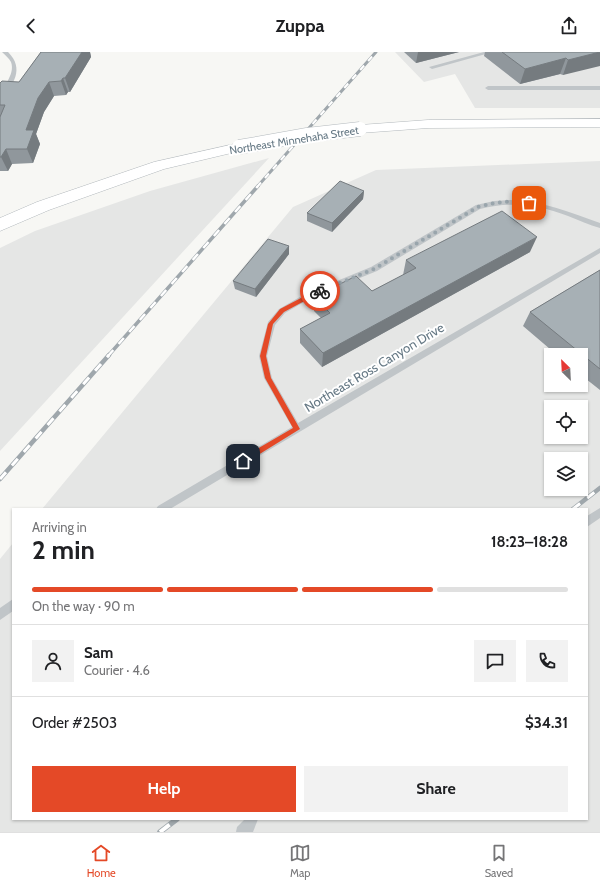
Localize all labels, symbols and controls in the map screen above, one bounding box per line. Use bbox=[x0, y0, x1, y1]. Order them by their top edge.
icon: back bbox=[20, 15, 42, 37]
text: Zuppa bbox=[276, 15, 324, 37]
icon: share bbox=[558, 15, 580, 37]
street label: Northeast Minnehaha Street bbox=[228, 123, 360, 157]
pin bbox=[512, 186, 546, 220]
icon: bag bbox=[518, 192, 540, 214]
courier bbox=[300, 271, 340, 311]
icon: bike bbox=[309, 280, 331, 302]
street label: Northeast Ross Canyon Drive bbox=[301, 319, 447, 415]
north arrow bbox=[544, 348, 588, 392]
map controls bbox=[544, 348, 588, 496]
button: locate bbox=[544, 400, 588, 444]
pin bbox=[226, 444, 260, 478]
icon: home bbox=[232, 450, 254, 472]
button: layers bbox=[544, 452, 588, 496]
text: Arriving in bbox=[32, 519, 87, 535]
text: 18:23–18:28 bbox=[491, 533, 568, 551]
text: 2 min bbox=[32, 534, 95, 566]
text: On the way · 90 m bbox=[32, 598, 135, 614]
button: person bbox=[32, 640, 74, 682]
button: chat bbox=[474, 640, 516, 682]
button: phone bbox=[526, 640, 568, 682]
text: Sam bbox=[84, 644, 113, 662]
text: Courier · 4.6 bbox=[84, 662, 150, 678]
text: Order #2503 bbox=[32, 714, 117, 732]
text: $34.31 bbox=[525, 714, 568, 732]
button: Help bbox=[32, 766, 296, 812]
button: Share bbox=[304, 766, 568, 812]
tab: Home bbox=[87, 842, 116, 880]
tab: Map bbox=[289, 842, 311, 880]
tab: Saved bbox=[485, 842, 513, 880]

